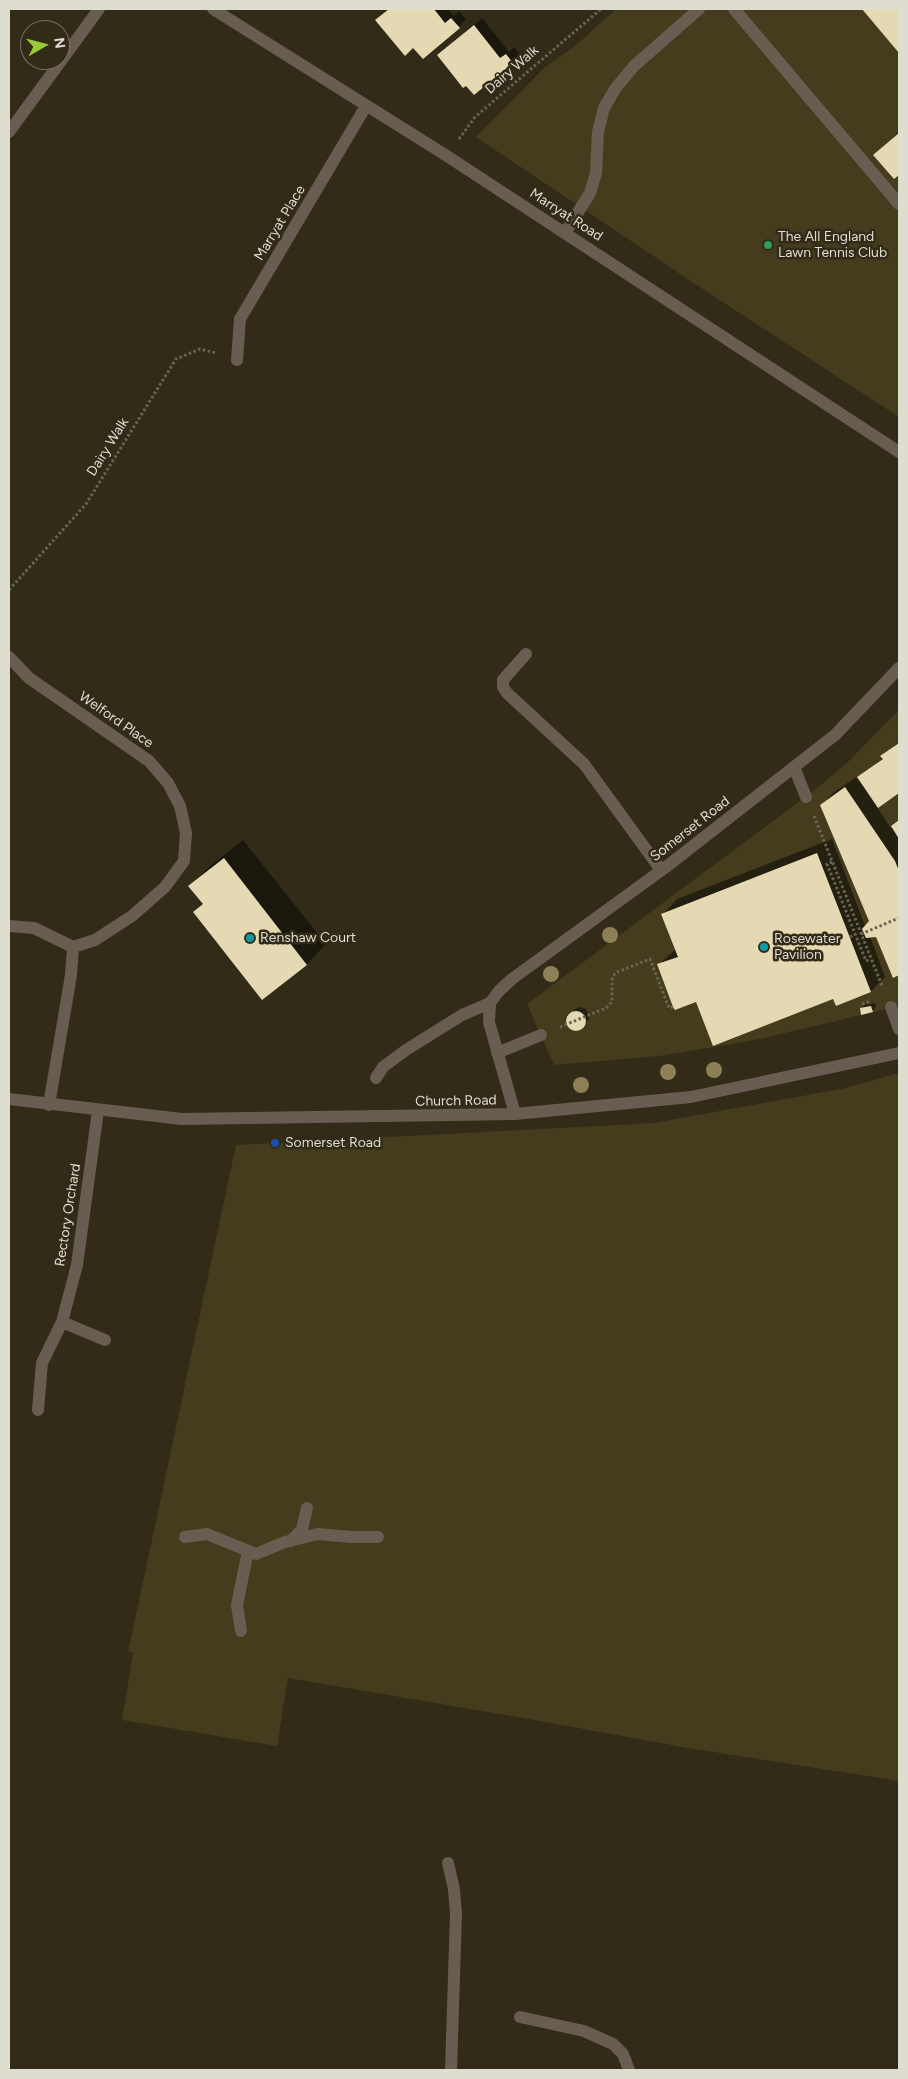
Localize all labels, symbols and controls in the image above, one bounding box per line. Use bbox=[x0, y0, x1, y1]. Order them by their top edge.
north arrow bbox=[20, 20, 70, 70]
text: N bbox=[50, 36, 69, 50]
street label: Dairy Walk bbox=[482, 42, 542, 98]
street label: Marryat Place bbox=[251, 182, 309, 264]
street label: Marryat Road bbox=[526, 185, 606, 245]
place label: The All England Lawn Tennis Club bbox=[778, 229, 887, 262]
marker: The All England Lawn Tennis Club bbox=[762, 239, 774, 251]
street label: Dairy Walk bbox=[84, 415, 132, 479]
street label: Welford Place bbox=[76, 688, 156, 752]
street label: Somerset Road bbox=[647, 793, 733, 865]
place label: Renshaw Court bbox=[260, 930, 356, 946]
place label: Rosewater Pavilion bbox=[774, 931, 840, 964]
marker: Renshaw Court bbox=[244, 932, 256, 944]
marker: Rosewater Pavilion bbox=[758, 941, 770, 953]
street label: Church Road bbox=[415, 1092, 497, 1110]
place label: Somerset Road bbox=[285, 1135, 381, 1151]
marker: Somerset Road bbox=[269, 1137, 281, 1149]
street label: Rectory Orchard bbox=[52, 1162, 84, 1268]

